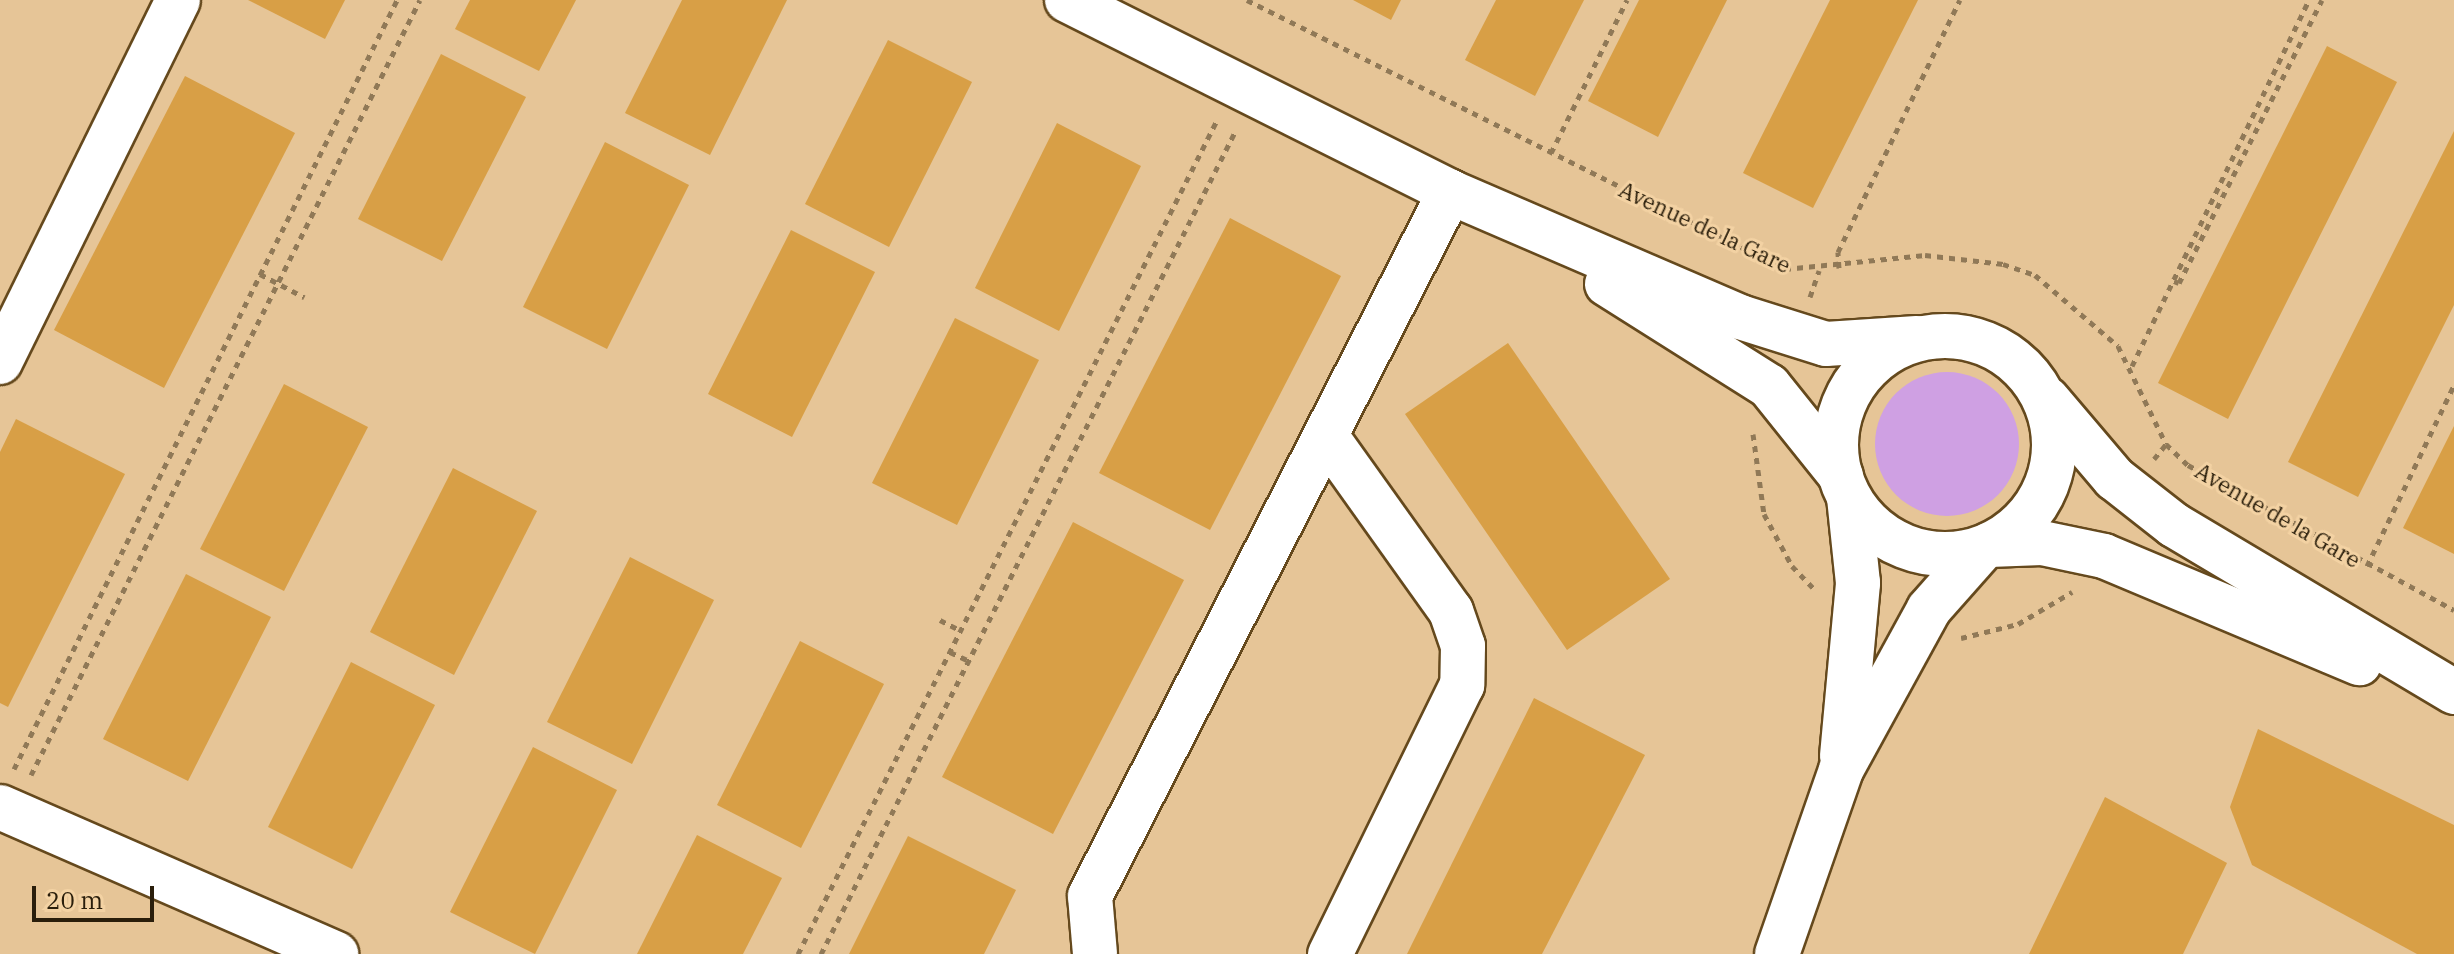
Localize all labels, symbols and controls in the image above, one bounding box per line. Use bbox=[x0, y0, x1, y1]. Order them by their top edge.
street label: Avenue de la Gare bbox=[1615, 176, 1795, 278]
street label: Avenue de la Gare bbox=[2191, 457, 2365, 573]
scale bar bbox=[36, 870, 158, 920]
text: 20 m bbox=[46, 884, 103, 916]

